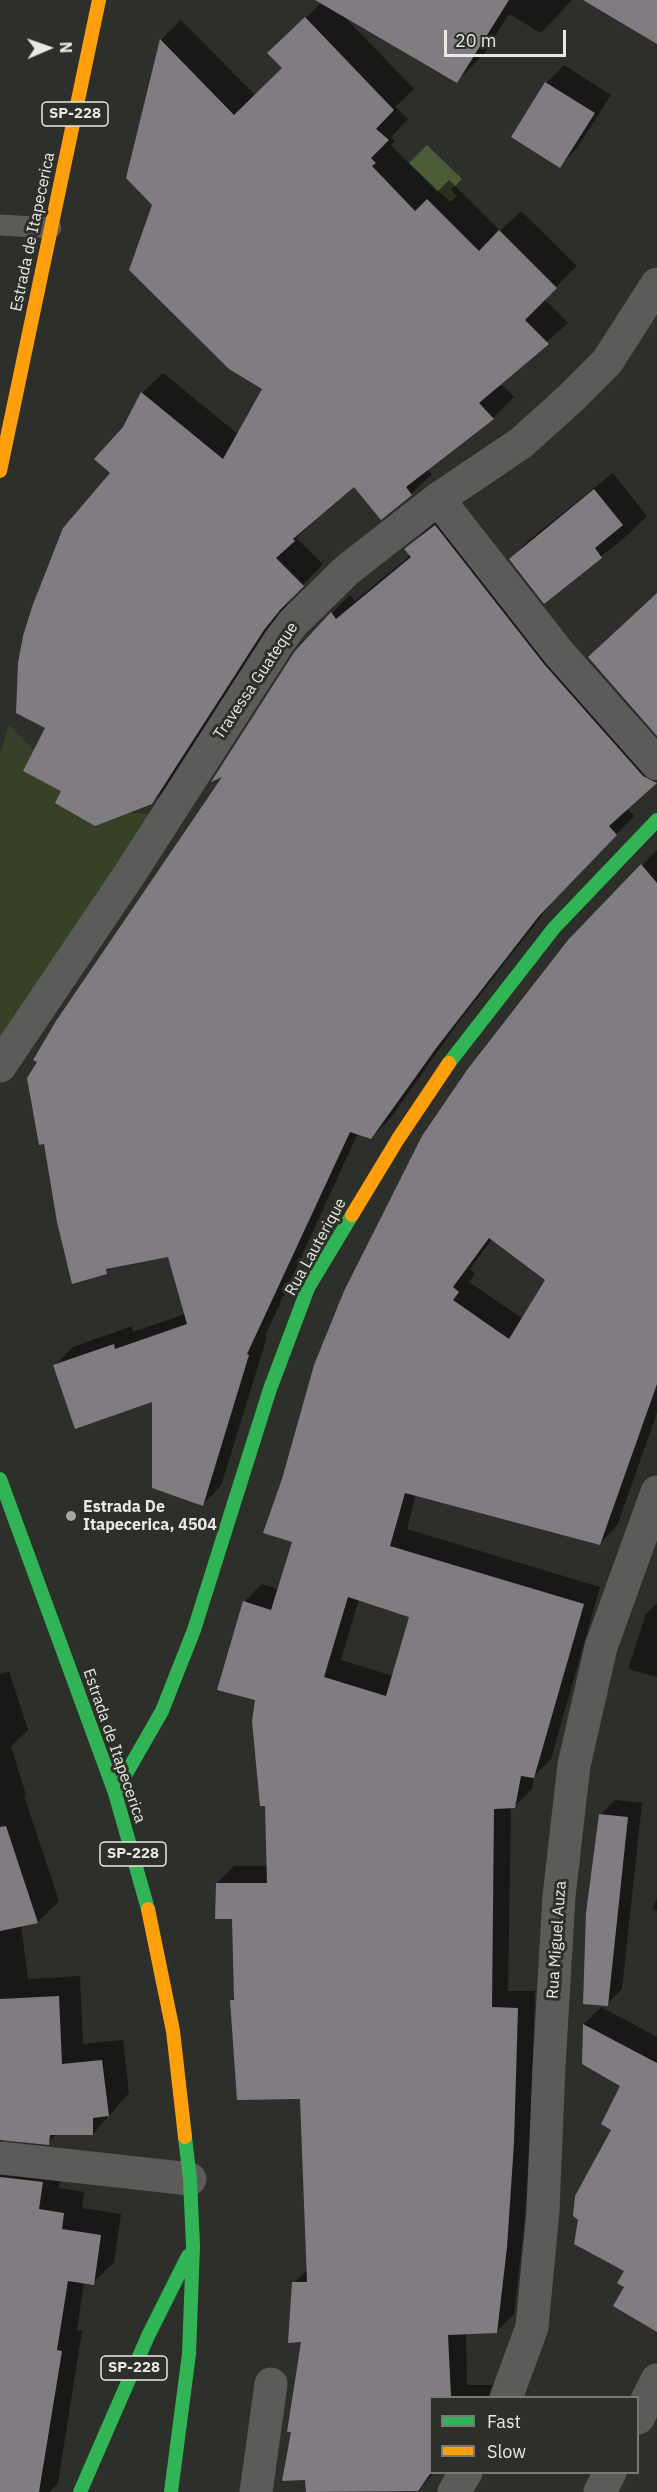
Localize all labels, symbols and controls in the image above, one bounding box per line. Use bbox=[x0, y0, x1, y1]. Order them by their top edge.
north arrow bbox=[18, 18, 78, 78]
scale bar bbox=[447, 18, 568, 56]
text: 20 m bbox=[455, 29, 497, 52]
text: N bbox=[56, 41, 76, 54]
road number: SP-228 bbox=[42, 102, 108, 126]
street label: Estrada de Itapecerica bbox=[7, 151, 59, 313]
street label: Travessa Guateque bbox=[210, 619, 302, 743]
street label: Rua Lauterique bbox=[281, 1195, 351, 1299]
place label: Estrada De Itapecerica, 4504 bbox=[83, 1497, 217, 1535]
marker: Estrada De Itapecerica, 4504 bbox=[64, 1509, 78, 1523]
street label: Estrada de Itapecerica bbox=[79, 1666, 149, 1826]
road number: SP-228 bbox=[100, 1842, 166, 1866]
street label: Rua Miguel Auza bbox=[543, 1880, 571, 2000]
road number: SP-228 bbox=[101, 2356, 167, 2380]
legend bbox=[429, 2396, 639, 2474]
text: Fast bbox=[487, 2410, 521, 2433]
text: Slow bbox=[487, 2440, 526, 2463]

